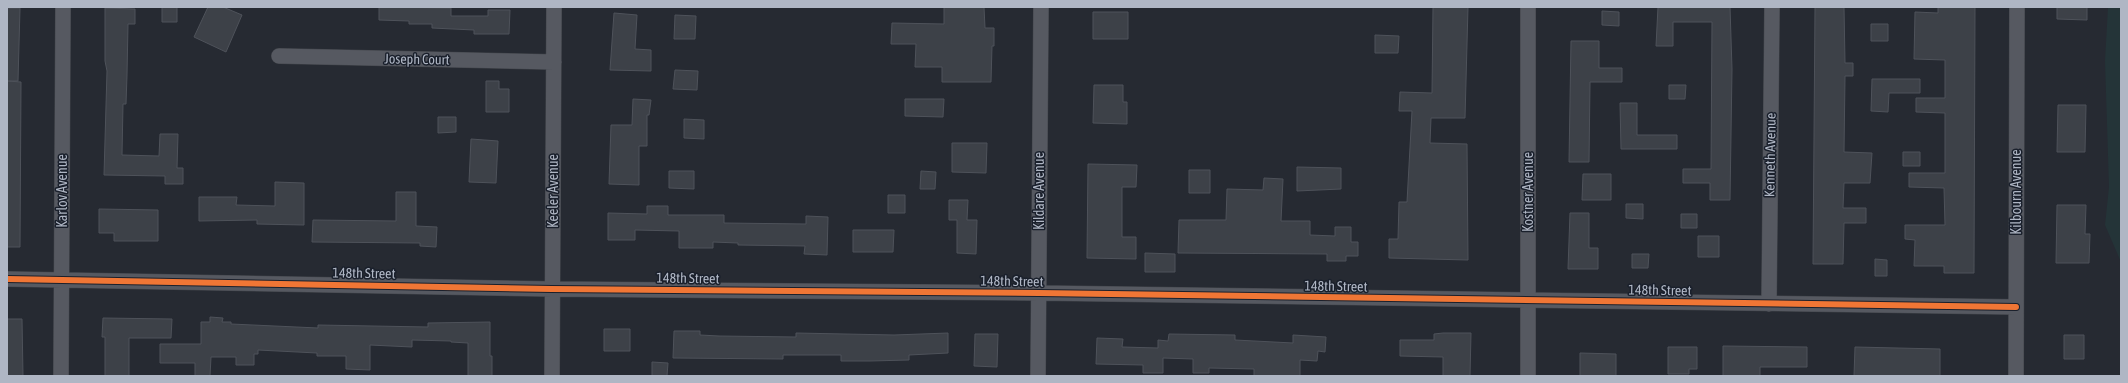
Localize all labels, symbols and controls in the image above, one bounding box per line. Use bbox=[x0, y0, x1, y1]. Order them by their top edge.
street label: Joseph Court bbox=[384, 50, 450, 68]
street label: Kenneth Avenue bbox=[1761, 113, 1779, 197]
street label: Kilbourn Avenue bbox=[2008, 149, 2024, 235]
street label: Kildare Avenue bbox=[1031, 152, 1047, 230]
street label: Kostner Avenue bbox=[1520, 152, 1536, 232]
street label: Karlov Avenue bbox=[54, 154, 70, 228]
street label: Keeler Avenue bbox=[545, 154, 561, 228]
street label: 148th Street bbox=[332, 264, 396, 282]
street label: 148th Street bbox=[656, 269, 720, 287]
street label: 148th Street bbox=[980, 272, 1044, 290]
street label: 148th Street bbox=[1304, 277, 1368, 295]
street label: 148th Street bbox=[1628, 281, 1692, 299]

